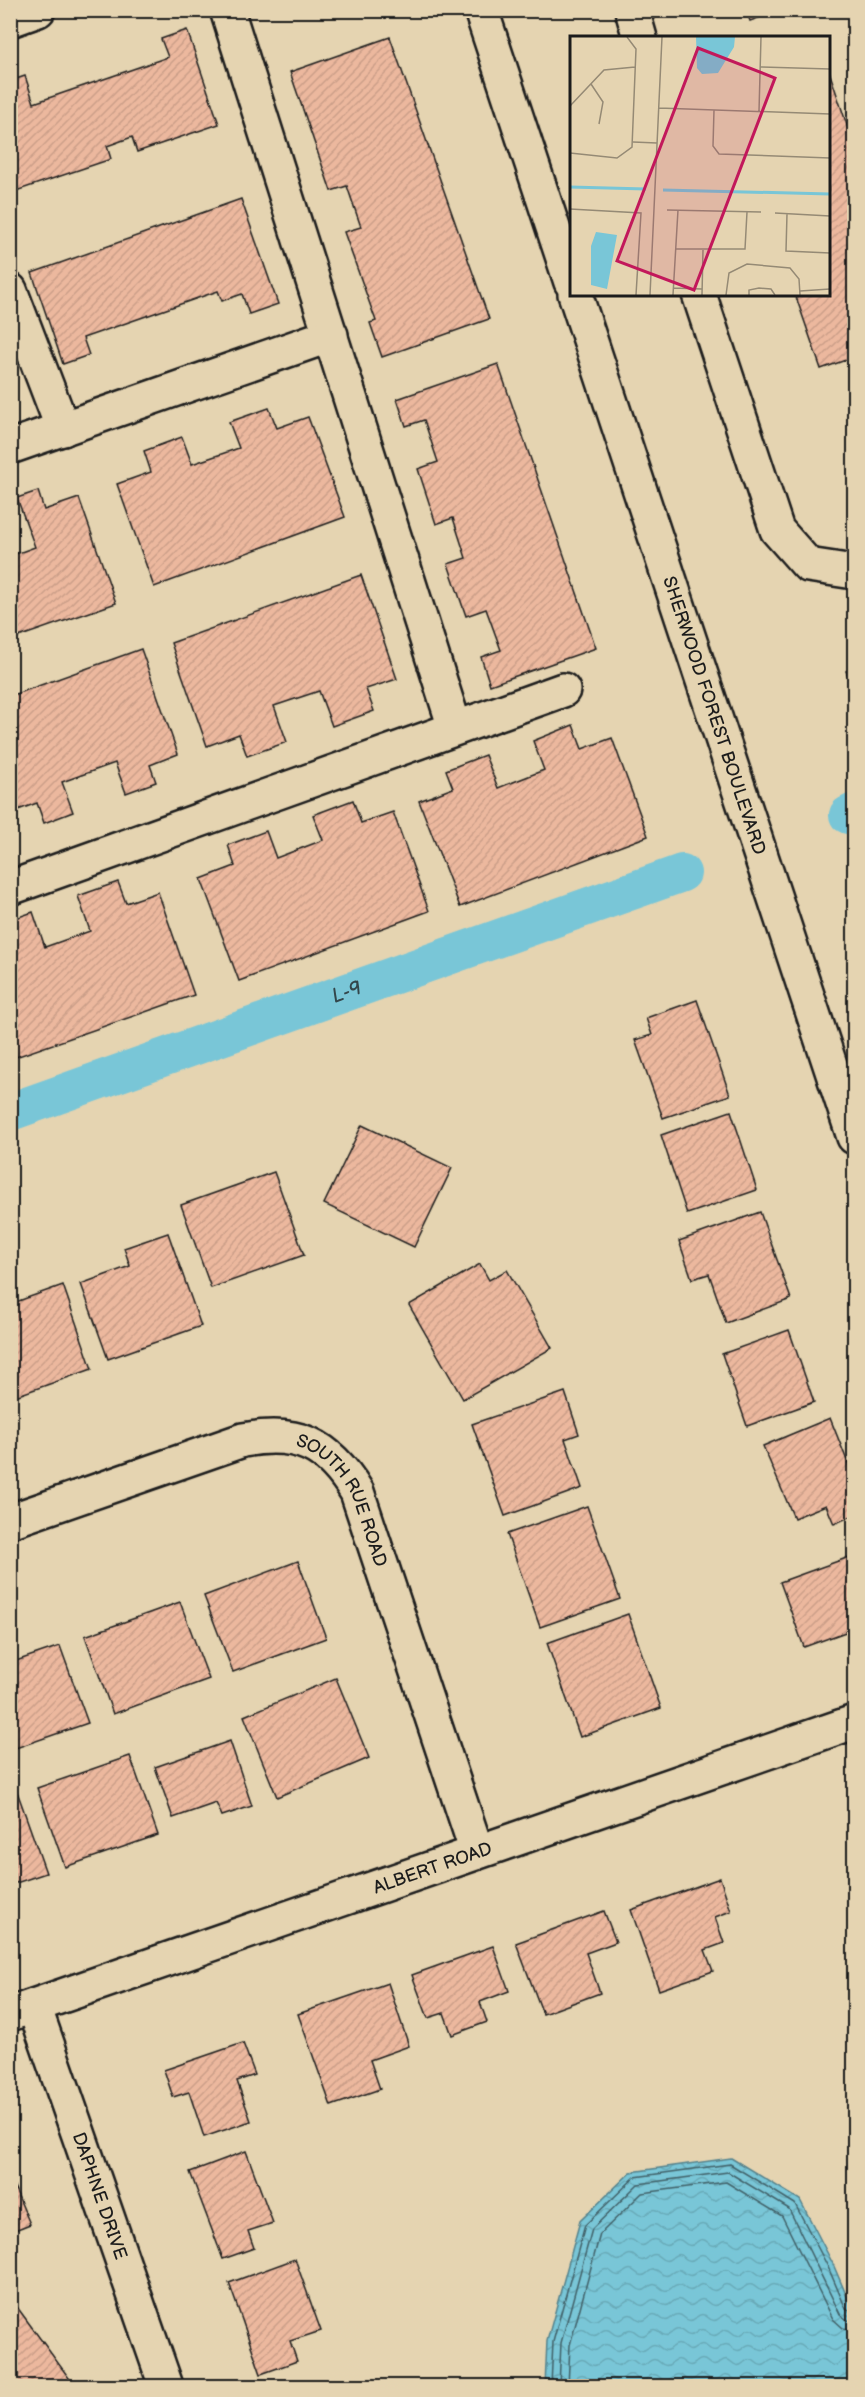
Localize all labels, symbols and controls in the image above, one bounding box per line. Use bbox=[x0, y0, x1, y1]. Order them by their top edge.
inset map bbox=[570, 36, 829, 296]
street label: SHERWOOD FOREST BOULEVARD bbox=[659, 574, 770, 857]
water label: L-9 bbox=[328, 976, 365, 1009]
street label: SOUTH RUE ROAD bbox=[294, 1430, 392, 1569]
street label: ALBERT ROAD bbox=[370, 1838, 495, 1898]
street label: DAPHNE DRIVE bbox=[68, 2130, 132, 2262]

